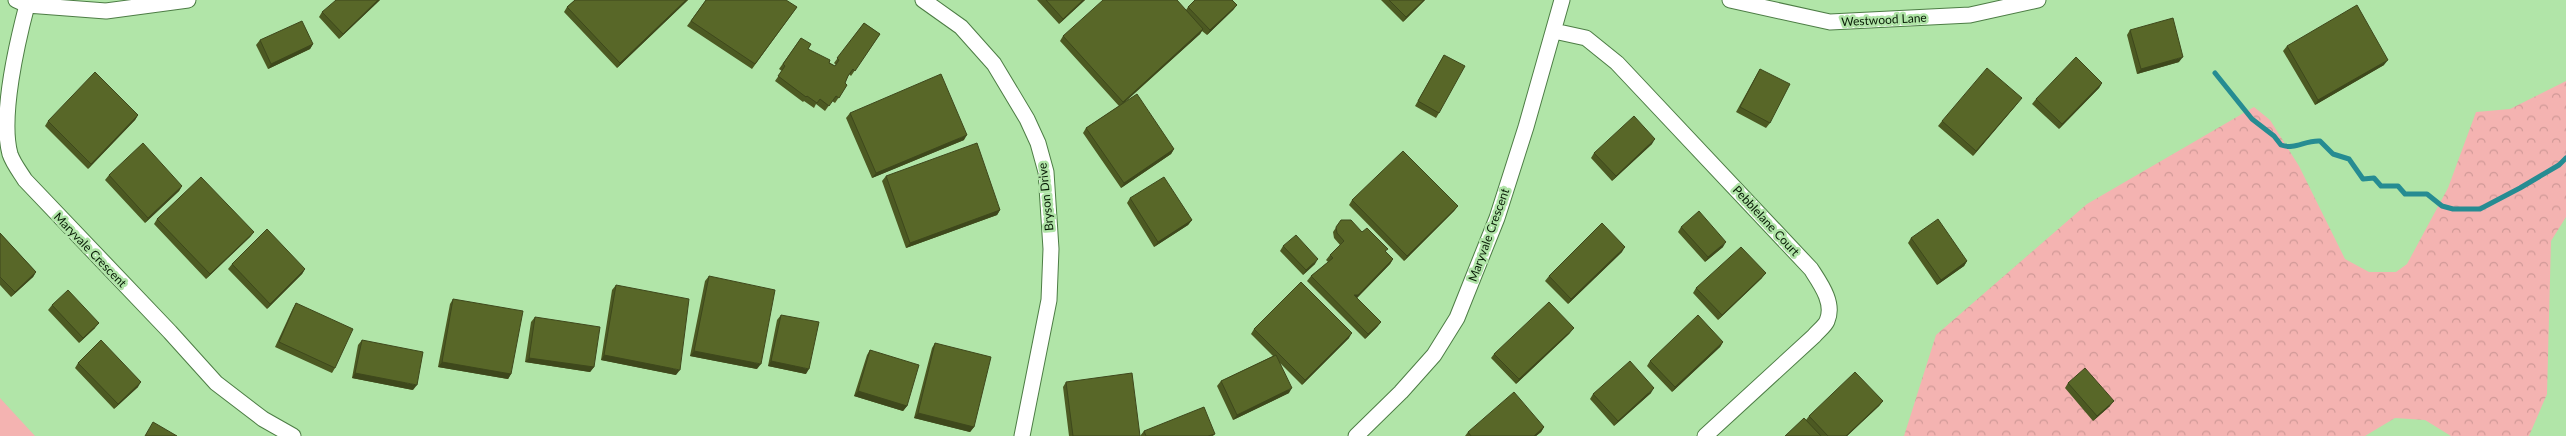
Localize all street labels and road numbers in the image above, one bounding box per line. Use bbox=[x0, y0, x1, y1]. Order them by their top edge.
street label: Westwood Lane bbox=[1841, 10, 1927, 29]
street label: Bryson Drive bbox=[1034, 162, 1057, 232]
street label: Pebblelane Court bbox=[1730, 182, 1803, 259]
street label: Maryvale Crescent bbox=[1465, 185, 1513, 284]
street label: Maryvale Crescent bbox=[51, 209, 130, 291]

